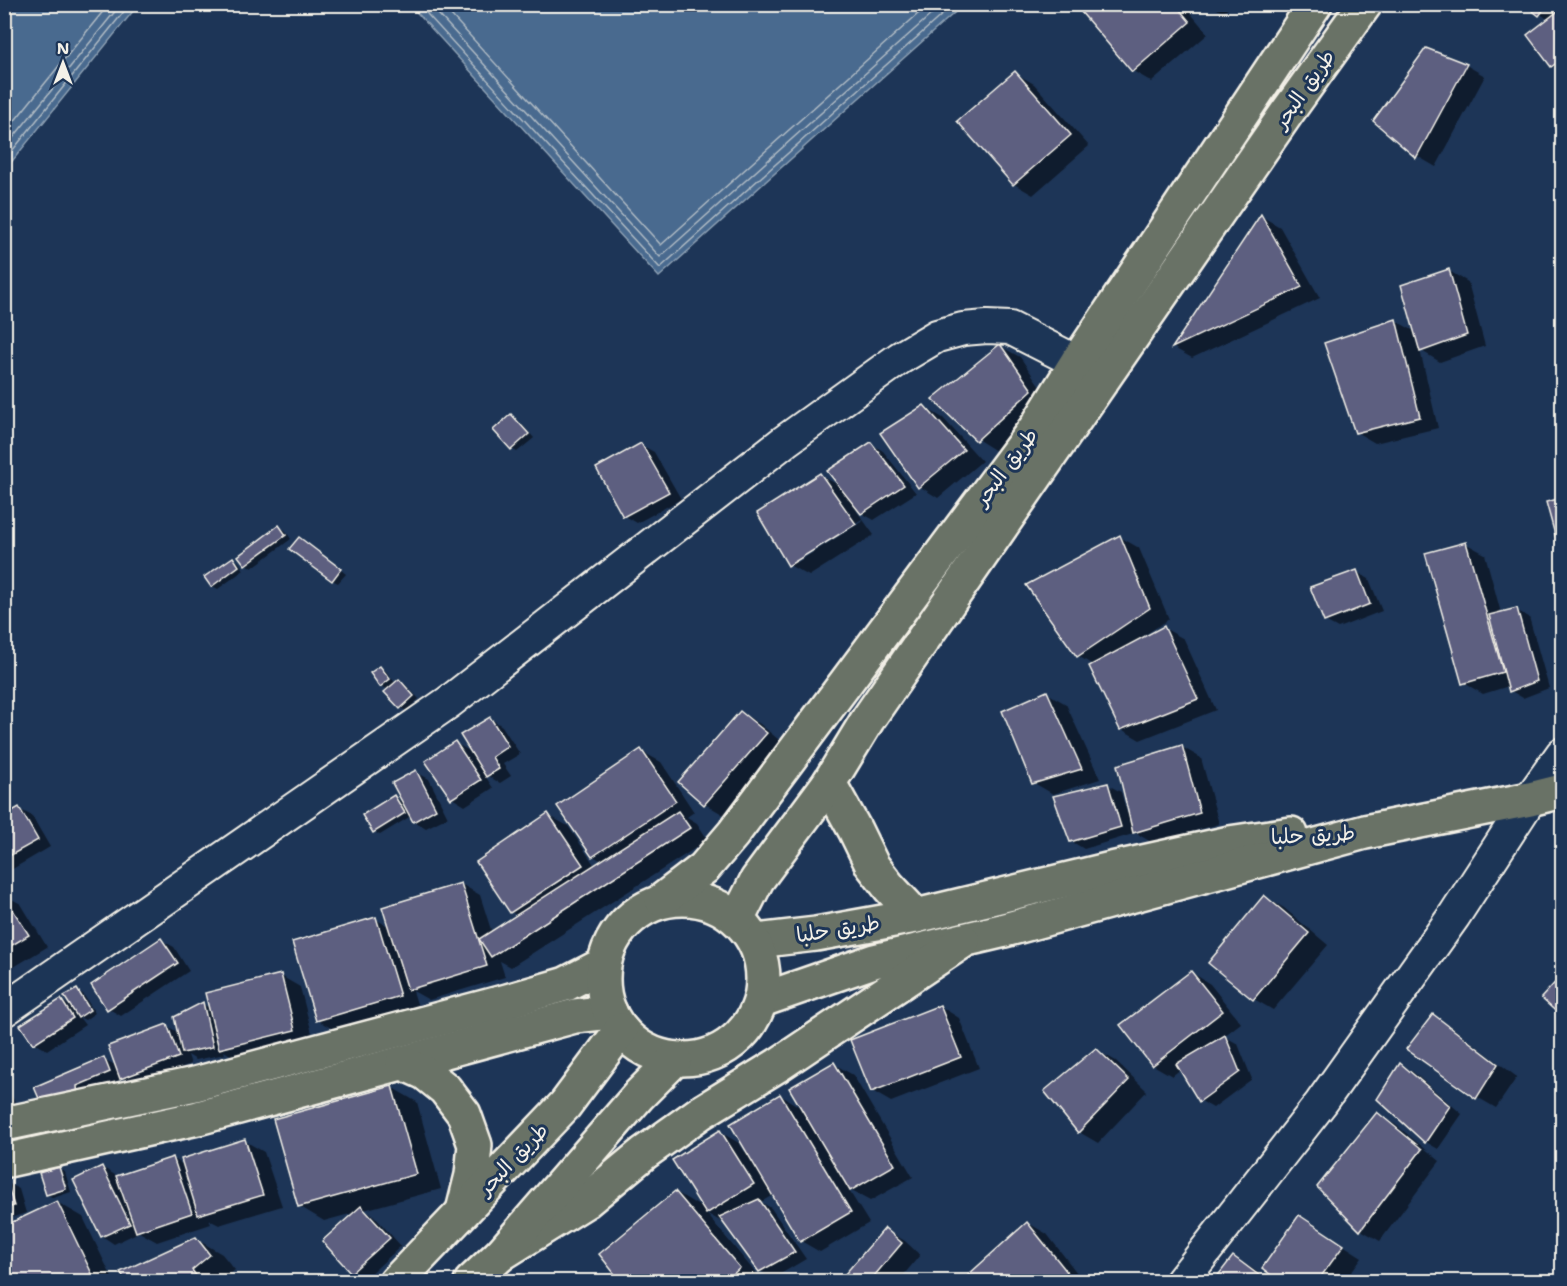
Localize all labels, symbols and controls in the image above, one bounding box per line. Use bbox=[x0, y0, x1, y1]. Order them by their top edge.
north arrow bbox=[33, 33, 93, 93]
text: N bbox=[57, 38, 69, 59]
street label: طريق البحر bbox=[1265, 44, 1341, 136]
street label: طريق البحر bbox=[966, 422, 1044, 513]
street label: طريق حلبا bbox=[1270, 819, 1356, 851]
street label: طريق حلبا bbox=[794, 909, 882, 949]
street label: طريق البحر bbox=[470, 1117, 555, 1203]

